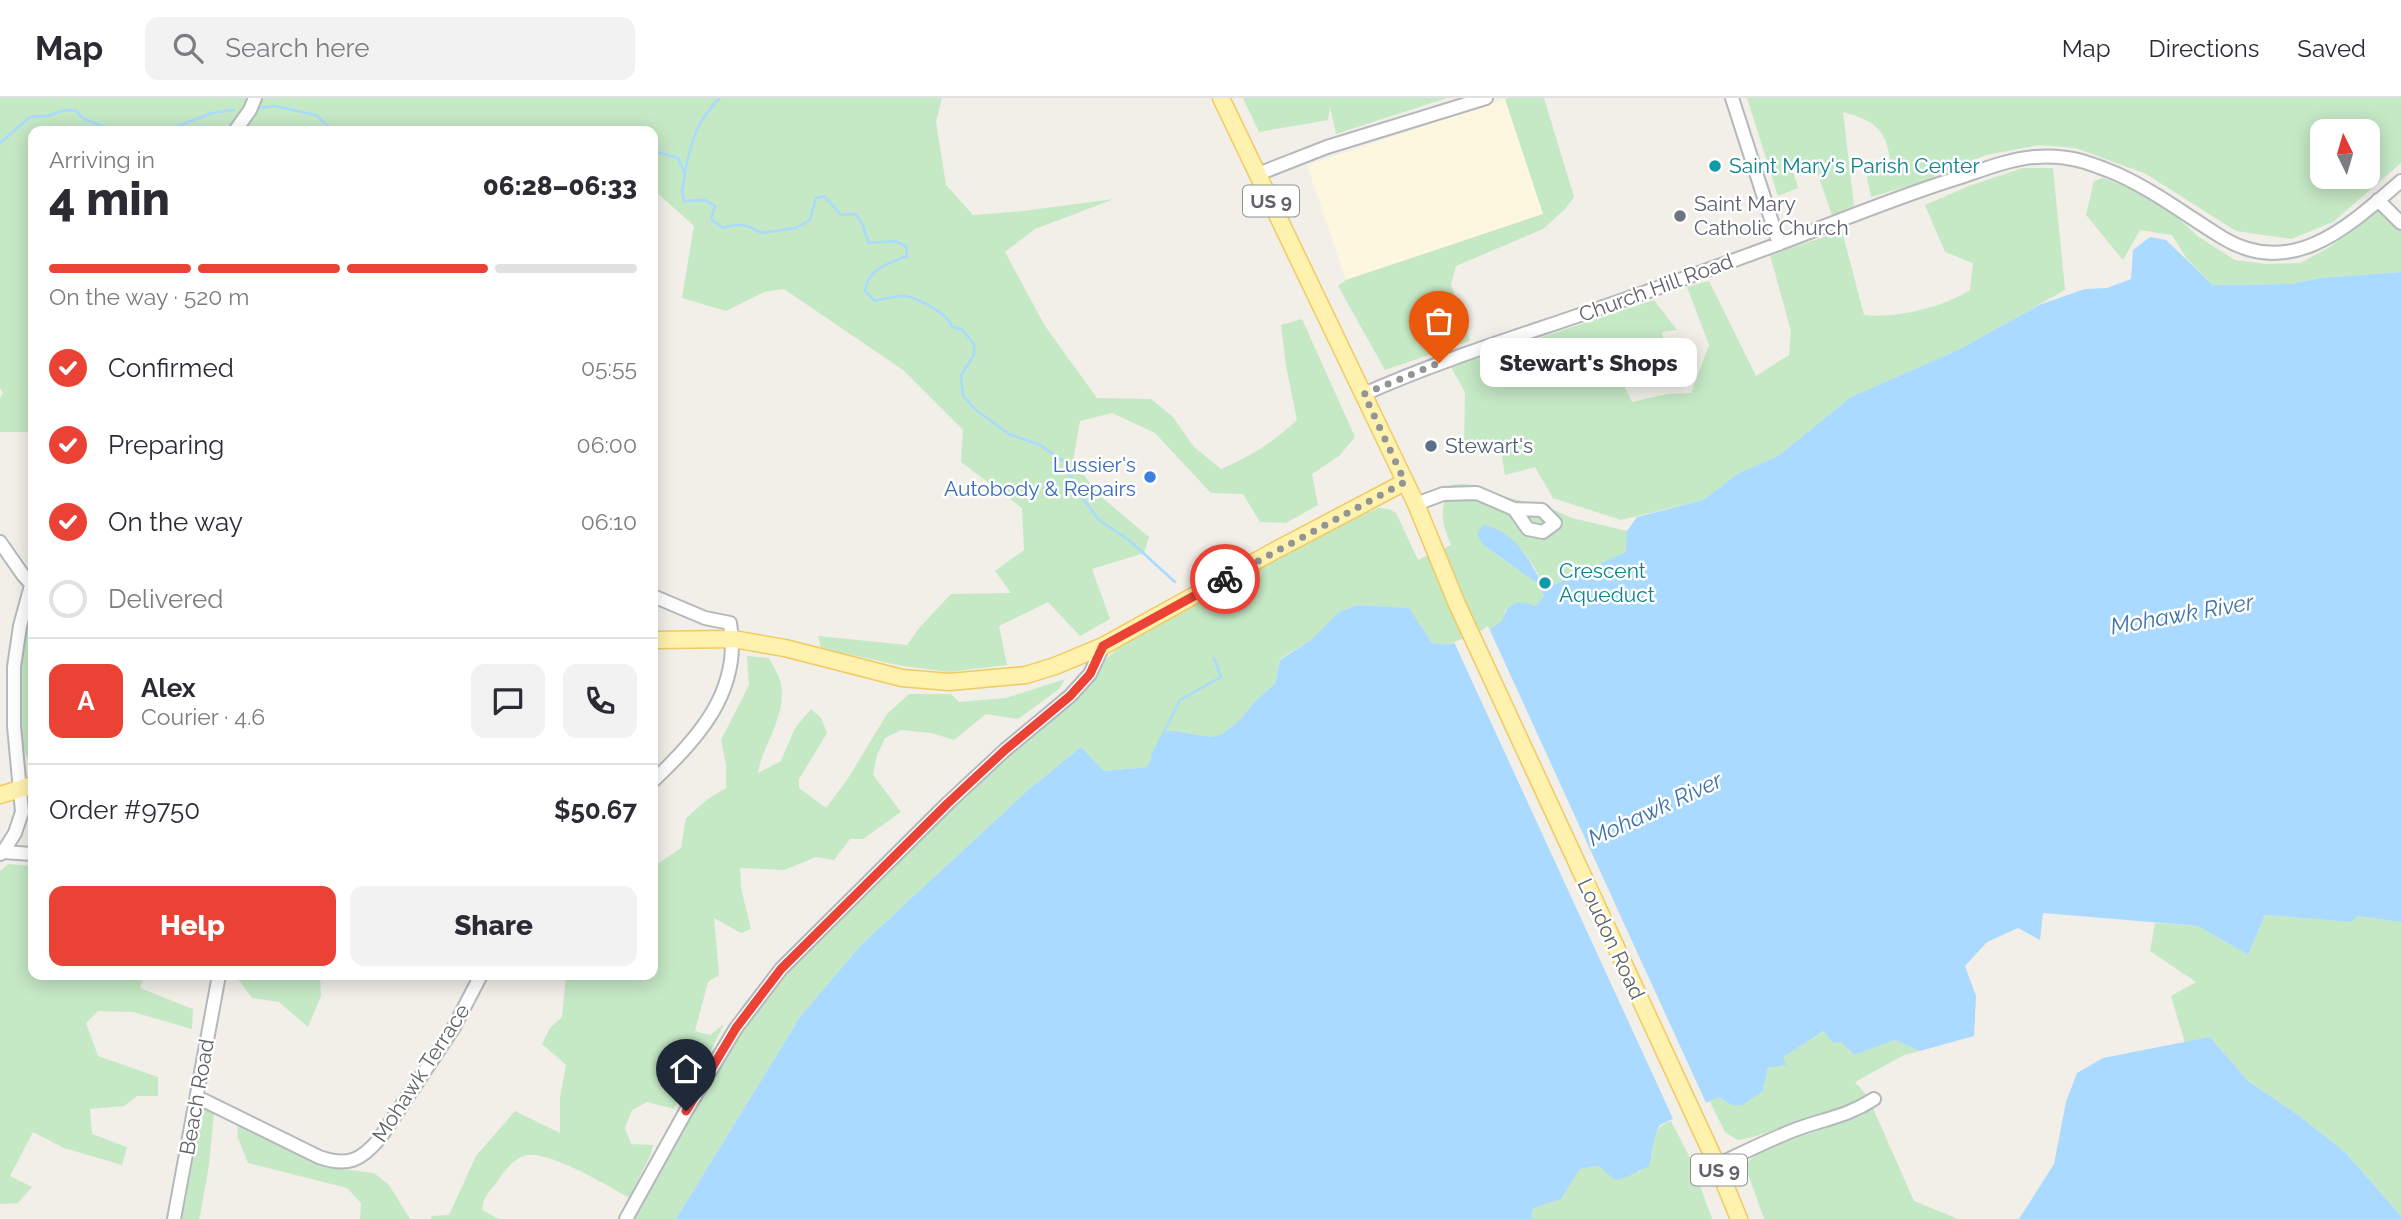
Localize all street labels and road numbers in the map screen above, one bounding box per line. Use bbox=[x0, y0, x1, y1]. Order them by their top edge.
road number: US 9 bbox=[1243, 186, 1299, 216]
street label: Church Hill Road bbox=[1575, 248, 1736, 327]
street label: Loudon Road bbox=[1573, 874, 1650, 1003]
street label: Mohawk Terrace bbox=[367, 999, 475, 1147]
street label: Beach Road bbox=[174, 1037, 219, 1157]
road number: US 9 bbox=[1691, 1154, 1747, 1186]

